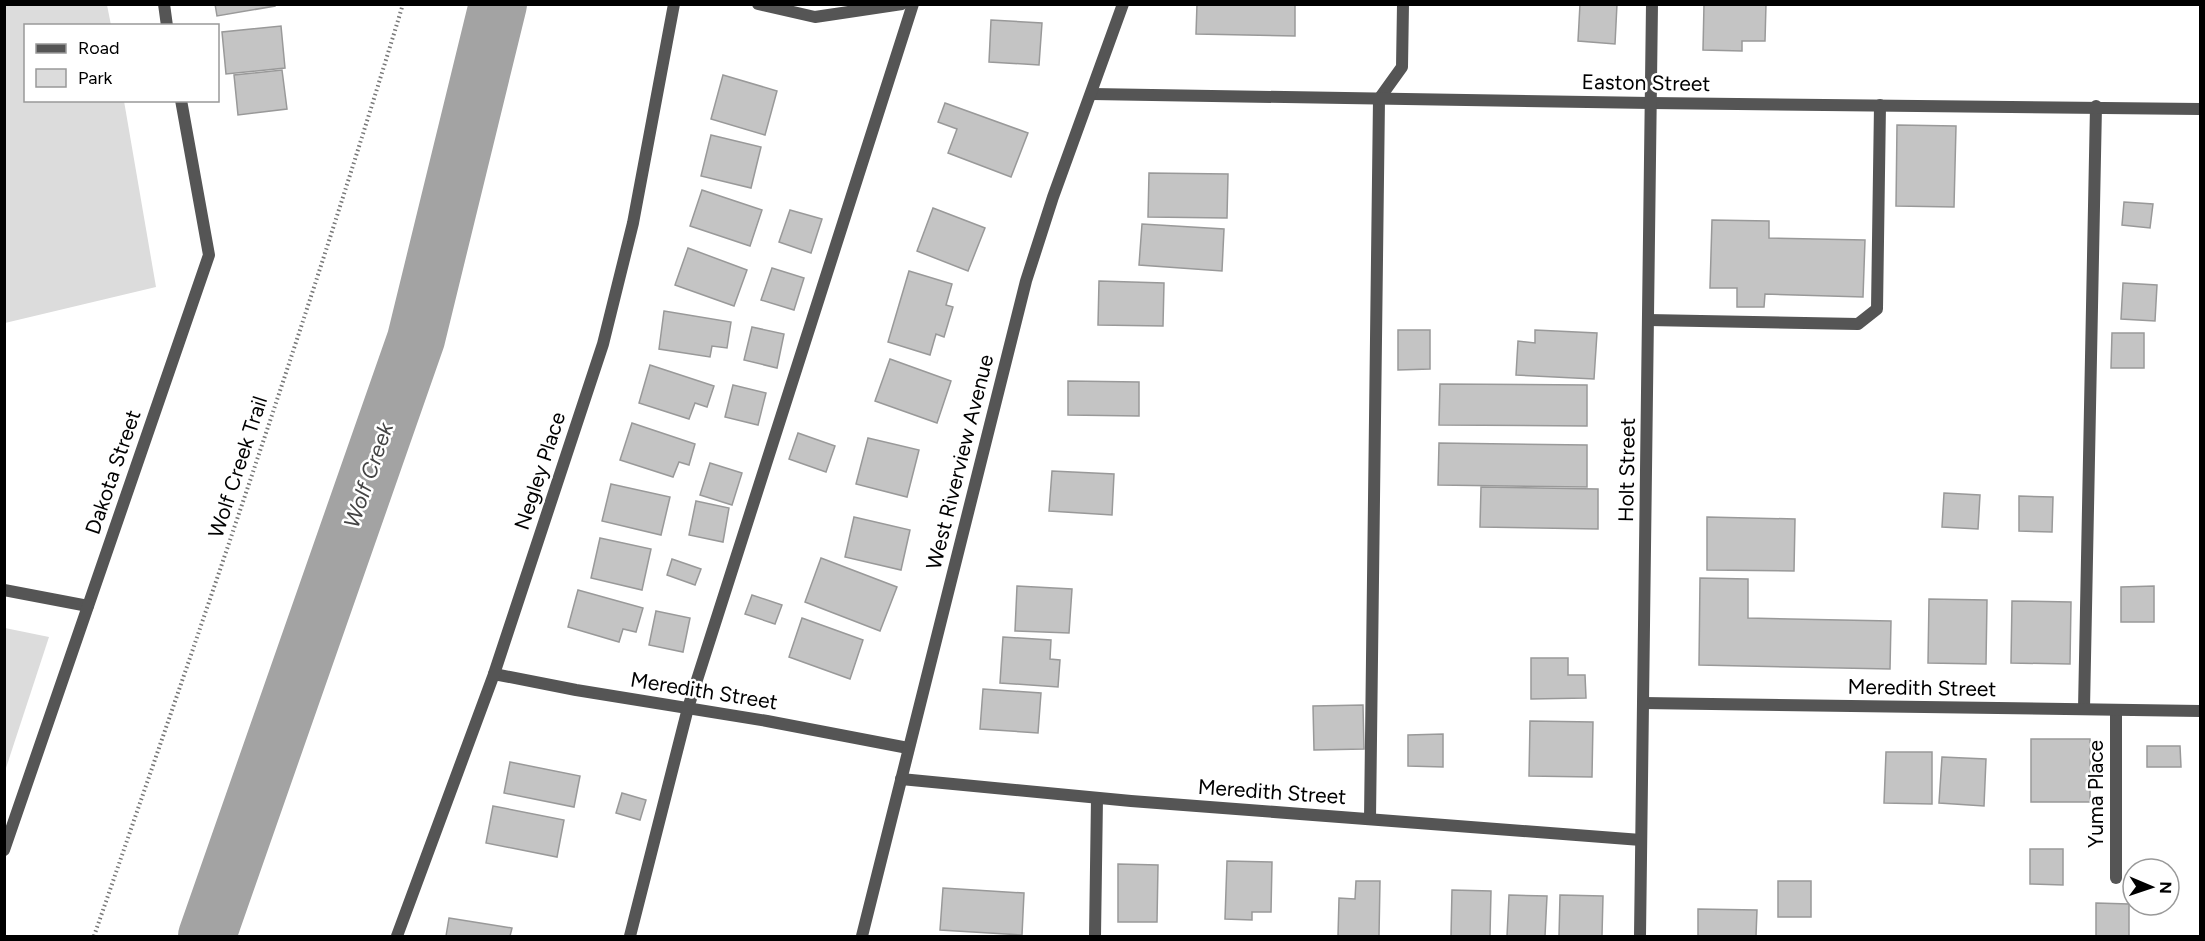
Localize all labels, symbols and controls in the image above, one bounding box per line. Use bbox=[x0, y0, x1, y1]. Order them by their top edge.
legend bbox=[24, 24, 219, 102]
text: Road bbox=[78, 37, 119, 59]
text: Park bbox=[78, 67, 113, 89]
street label: Easton Street bbox=[1581, 69, 1711, 96]
street label: West Riverview Avenue bbox=[921, 352, 998, 572]
street label: Wolf Creek Trail bbox=[203, 393, 272, 541]
street label: Dakota Street bbox=[80, 406, 146, 537]
street label: Negley Place bbox=[509, 409, 570, 533]
street label: Holt Street bbox=[1613, 417, 1640, 522]
water label: Wolf Creek bbox=[338, 418, 399, 531]
street label: Meredith Street bbox=[629, 667, 779, 714]
street label: Meredith Street bbox=[1847, 674, 1997, 701]
street label: Yuma Place bbox=[2083, 740, 2108, 848]
street label: Meredith Street bbox=[1197, 774, 1347, 809]
north arrow bbox=[2121, 857, 2181, 917]
text: N bbox=[2156, 881, 2175, 894]

